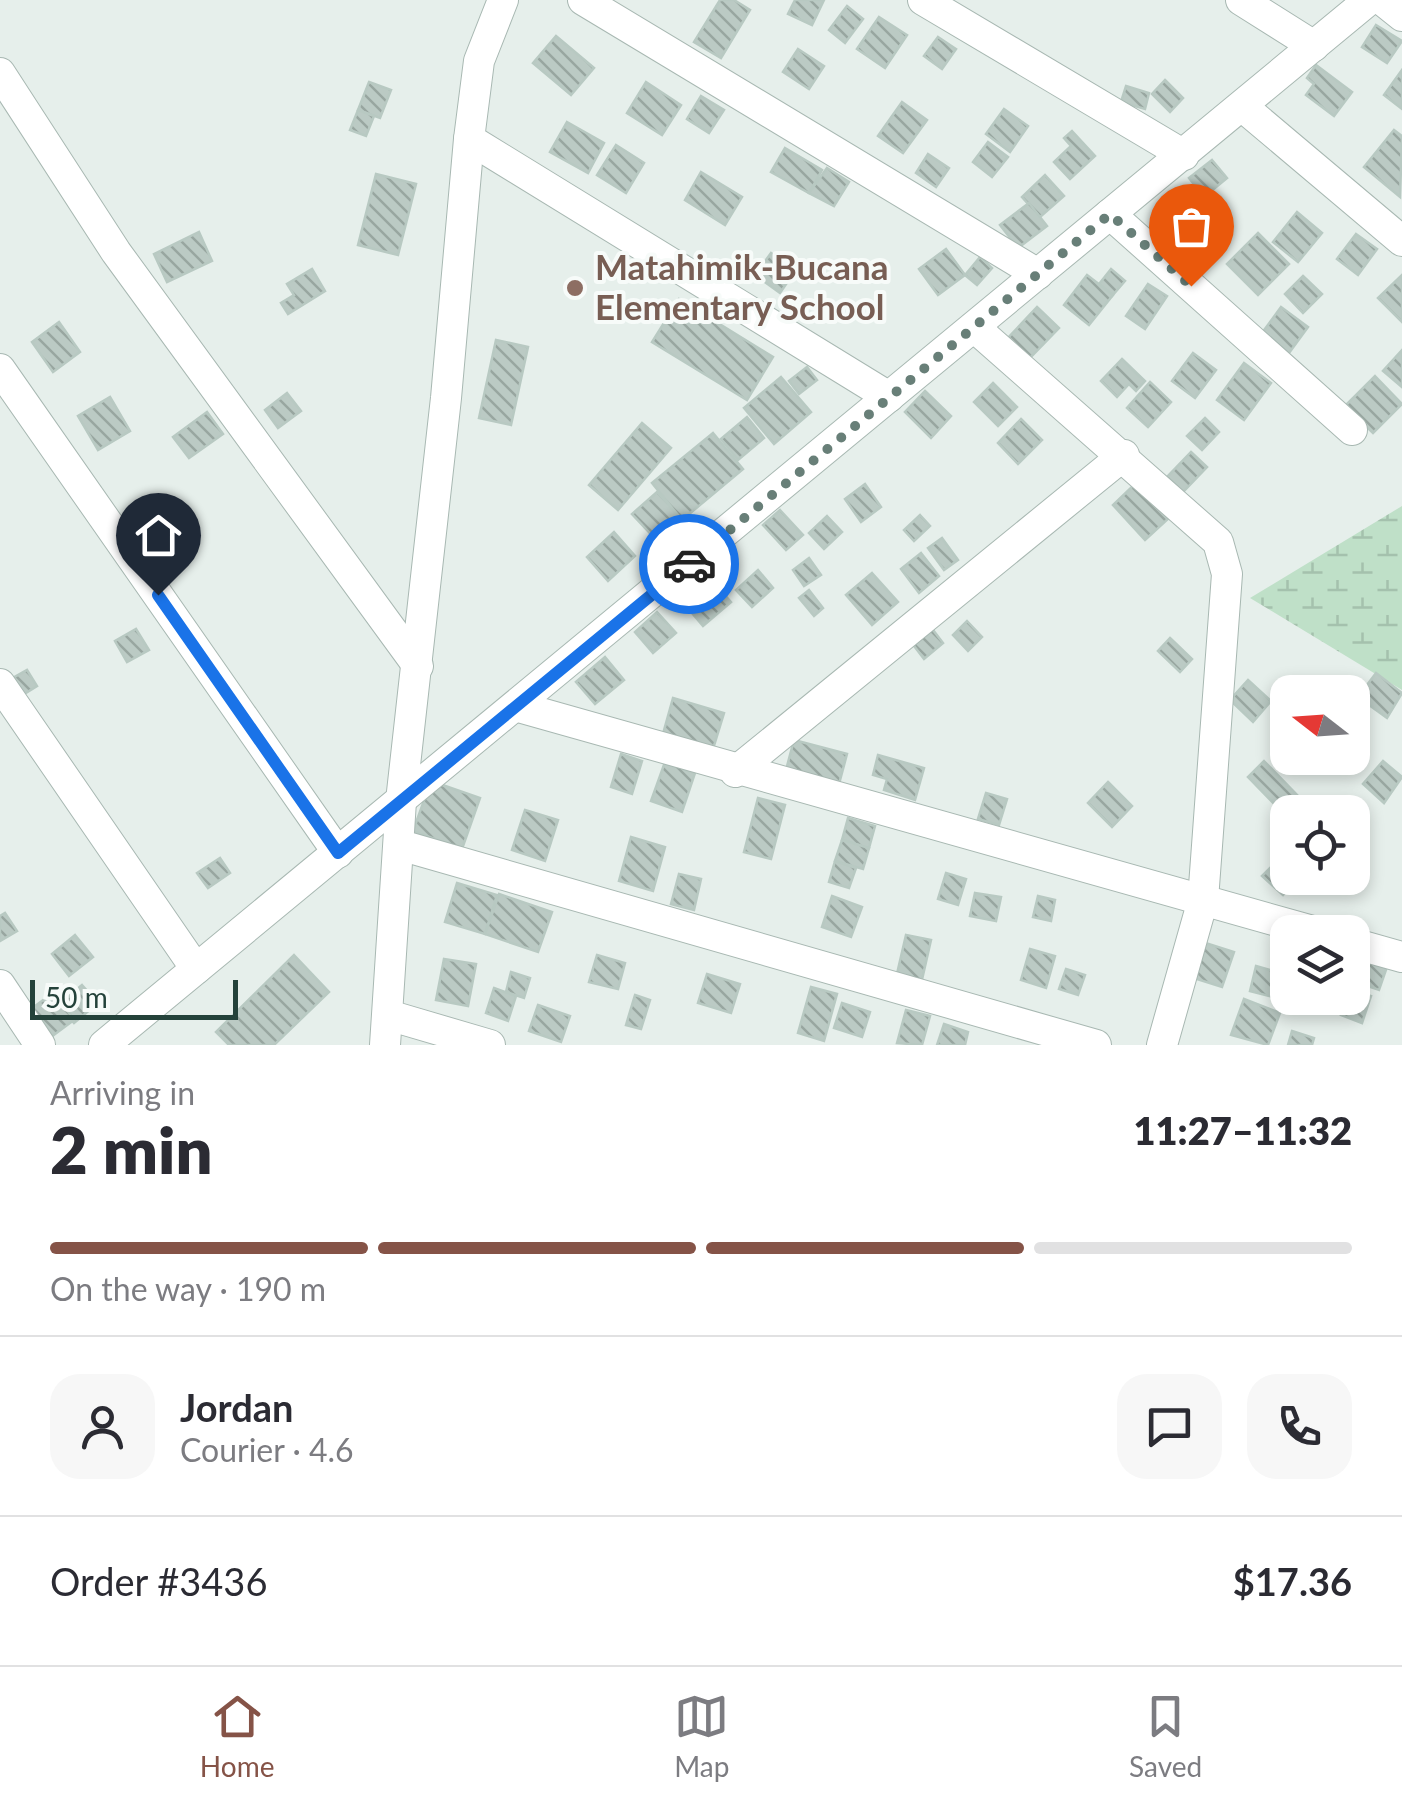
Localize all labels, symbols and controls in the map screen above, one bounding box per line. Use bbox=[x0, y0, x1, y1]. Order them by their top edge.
pin bbox=[1149, 184, 1234, 287]
icon: bag bbox=[1164, 199, 1219, 254]
place label: Matahimik-Bucana Elementary School bbox=[595, 245, 888, 327]
marker: Matahimik-Bucana Elementary School bbox=[564, 277, 586, 299]
pin bbox=[116, 493, 201, 596]
icon: home bbox=[131, 508, 186, 563]
courier bbox=[639, 514, 739, 614]
icon: car bbox=[662, 537, 717, 592]
north arrow bbox=[1270, 675, 1370, 775]
map controls bbox=[1270, 675, 1370, 1015]
button: locate bbox=[1270, 795, 1370, 895]
button: layers bbox=[1270, 915, 1370, 1015]
scale bar bbox=[30, 975, 238, 1020]
text: 50 m bbox=[45, 980, 108, 1014]
text: Arriving in bbox=[50, 1073, 195, 1112]
text: 11:27–11:32 bbox=[1133, 1107, 1352, 1153]
text: 2 min bbox=[50, 1110, 212, 1188]
text: On the way · 190 m bbox=[50, 1269, 326, 1308]
button: person bbox=[50, 1374, 155, 1479]
button: chat bbox=[1117, 1374, 1222, 1479]
button: phone bbox=[1247, 1374, 1352, 1479]
text: Jordan bbox=[180, 1384, 293, 1430]
text: Courier · 4.6 bbox=[180, 1430, 354, 1469]
text: Order #3436 bbox=[50, 1558, 267, 1604]
text: $17.36 bbox=[1233, 1558, 1352, 1604]
tab: Home bbox=[200, 1689, 274, 1783]
tab: Map bbox=[674, 1689, 729, 1783]
tab: Saved bbox=[1129, 1689, 1202, 1783]

